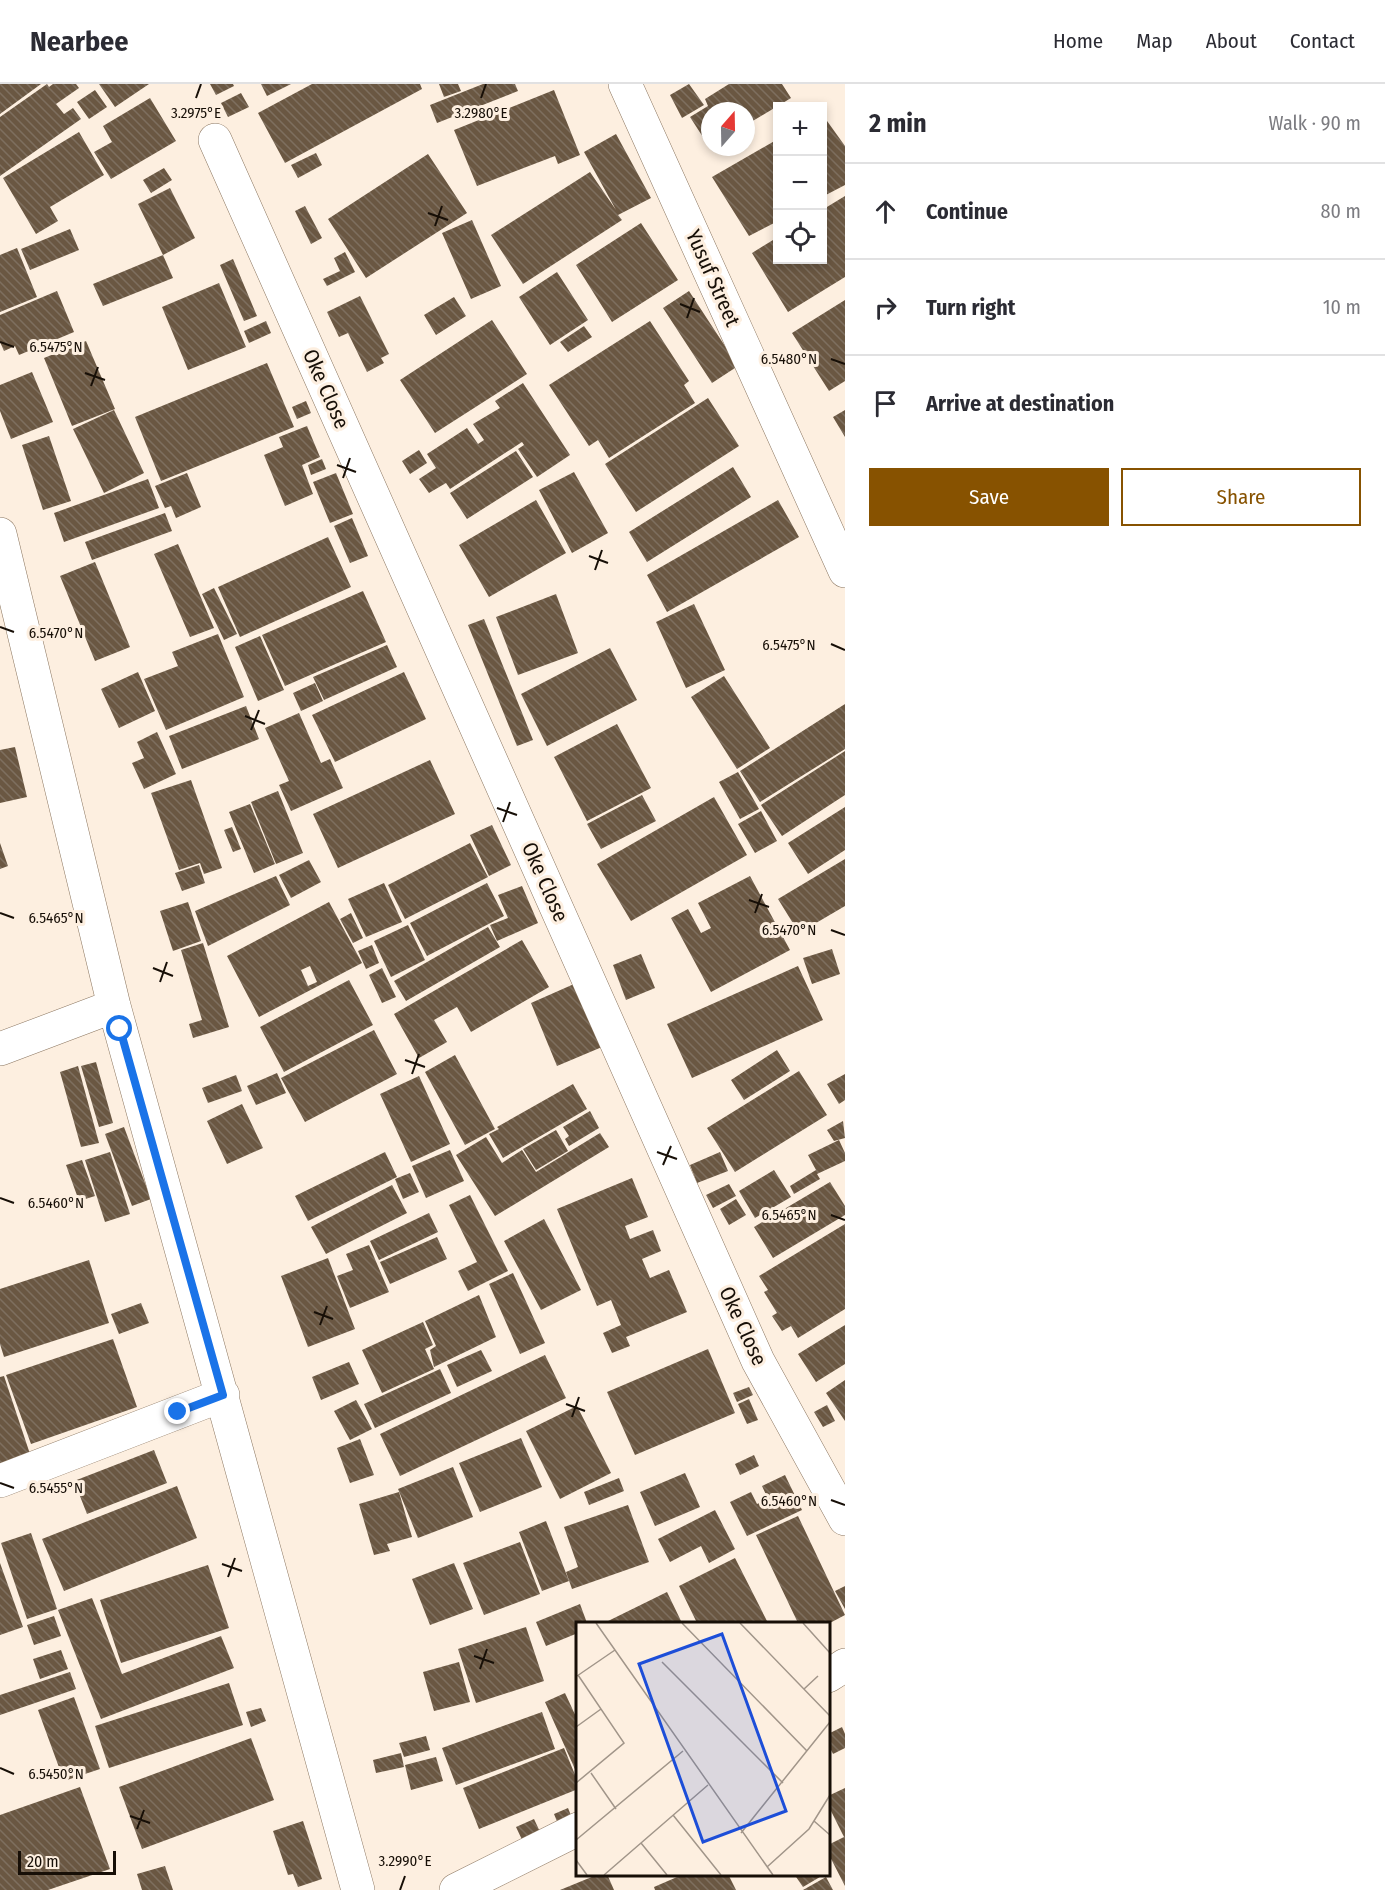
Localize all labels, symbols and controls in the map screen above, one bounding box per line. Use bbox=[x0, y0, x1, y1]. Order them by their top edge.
text: Nearbee bbox=[30, 25, 129, 58]
text: Home bbox=[1053, 28, 1103, 54]
text: Map bbox=[1136, 28, 1173, 54]
text: About bbox=[1206, 28, 1257, 54]
text: Contact bbox=[1290, 28, 1355, 54]
north arrow bbox=[701, 102, 755, 156]
map controls bbox=[773, 102, 827, 264]
button: + bbox=[773, 102, 827, 156]
text: 3.2975°E bbox=[171, 104, 221, 122]
text: 3.2980°E bbox=[454, 104, 508, 122]
text: 2 min bbox=[869, 108, 927, 139]
text: Walk · 90 m bbox=[1269, 111, 1361, 135]
button: − bbox=[773, 156, 827, 210]
icon: ahead bbox=[869, 195, 902, 228]
text: Continue bbox=[926, 198, 1008, 225]
text: 80 m bbox=[1321, 199, 1361, 223]
button: locate bbox=[773, 210, 827, 264]
street label: Yusuf Street bbox=[680, 225, 746, 331]
icon: right bbox=[869, 291, 902, 324]
text: Turn right bbox=[926, 294, 1015, 321]
text: 10 m bbox=[1323, 295, 1361, 319]
text: 6.5475°N bbox=[29, 338, 83, 356]
street label: Oke Close bbox=[297, 345, 355, 433]
text: 6.5480°N bbox=[761, 350, 817, 368]
icon: arrive bbox=[869, 387, 902, 420]
text: Arrive at destination bbox=[926, 390, 1114, 417]
button: Save bbox=[869, 468, 1109, 526]
button: Share bbox=[1121, 468, 1361, 526]
text: 6.5470°N bbox=[29, 624, 83, 642]
text: 6.5475°N bbox=[762, 636, 816, 654]
street label: Oke Close bbox=[516, 838, 574, 926]
text: 6.5465°N bbox=[28, 909, 84, 927]
text: 6.5470°N bbox=[762, 921, 816, 939]
route start bbox=[106, 1015, 132, 1041]
text: 6.5460°N bbox=[28, 1194, 84, 1212]
text: 6.5465°N bbox=[761, 1206, 817, 1224]
street label: Oke Close bbox=[713, 1282, 773, 1370]
route end bbox=[164, 1398, 190, 1424]
text: 6.5455°N bbox=[29, 1479, 83, 1497]
text: 6.5460°N bbox=[761, 1492, 817, 1510]
inset map bbox=[576, 1622, 830, 1875]
text: 6.5450°N bbox=[28, 1765, 84, 1783]
scale bar bbox=[18, 1848, 116, 1876]
text: 20 m bbox=[27, 1852, 58, 1871]
text: 3.2990°E bbox=[379, 1852, 431, 1870]

